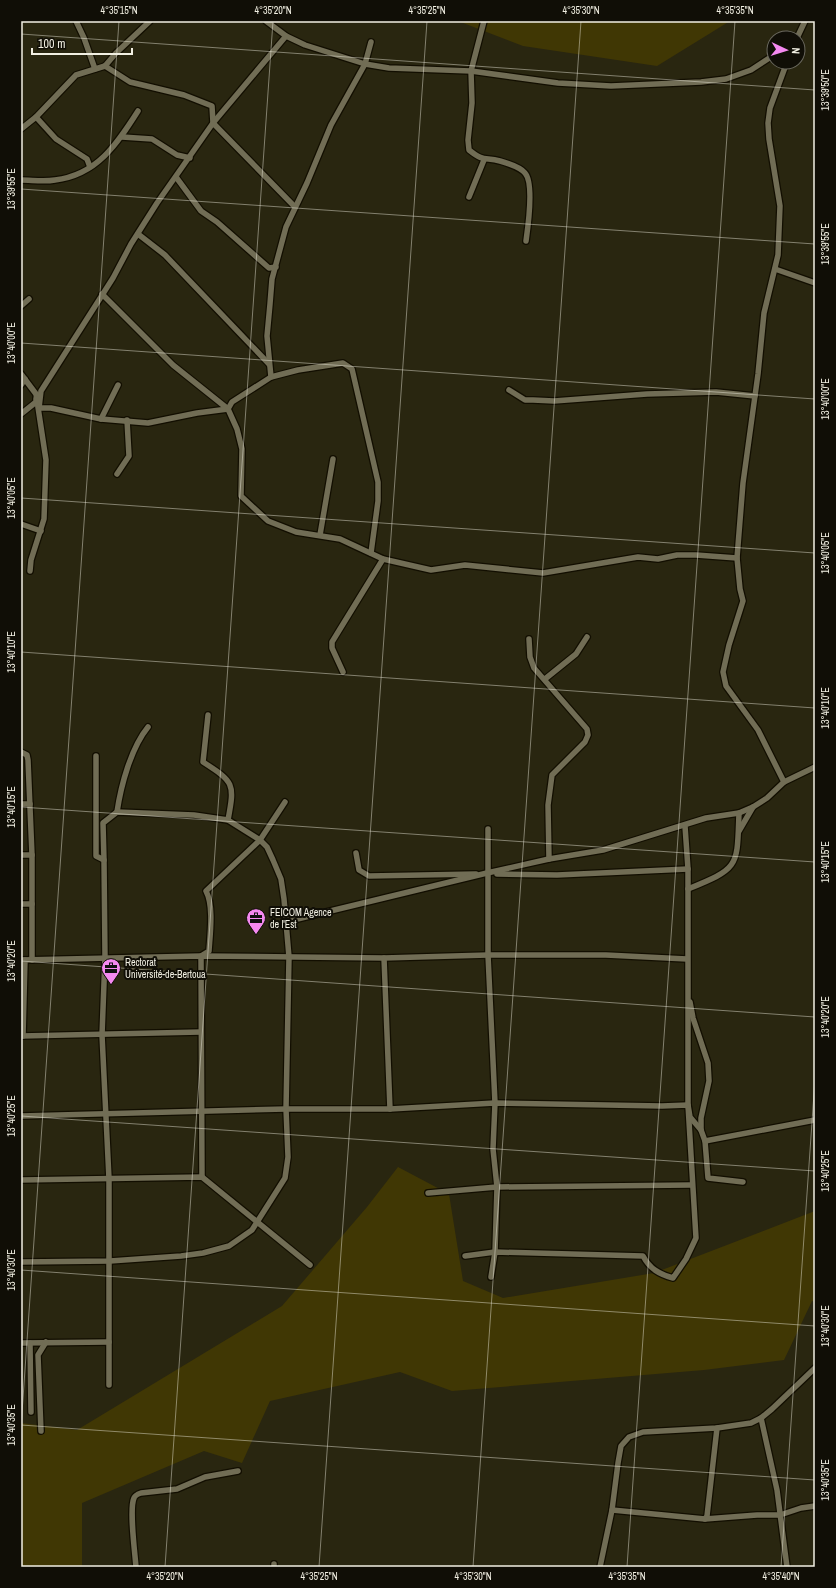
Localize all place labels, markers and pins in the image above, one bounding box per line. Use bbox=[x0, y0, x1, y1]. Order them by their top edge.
place label: FEICOM Agence de l'Est bbox=[270, 906, 332, 931]
office icon: FEICOM Agence de l'Est bbox=[245, 907, 267, 935]
place label: Rectorat Université-de-Bertoua bbox=[125, 956, 206, 981]
office icon: Rectorat Université-de-Bertoua bbox=[100, 957, 122, 985]

